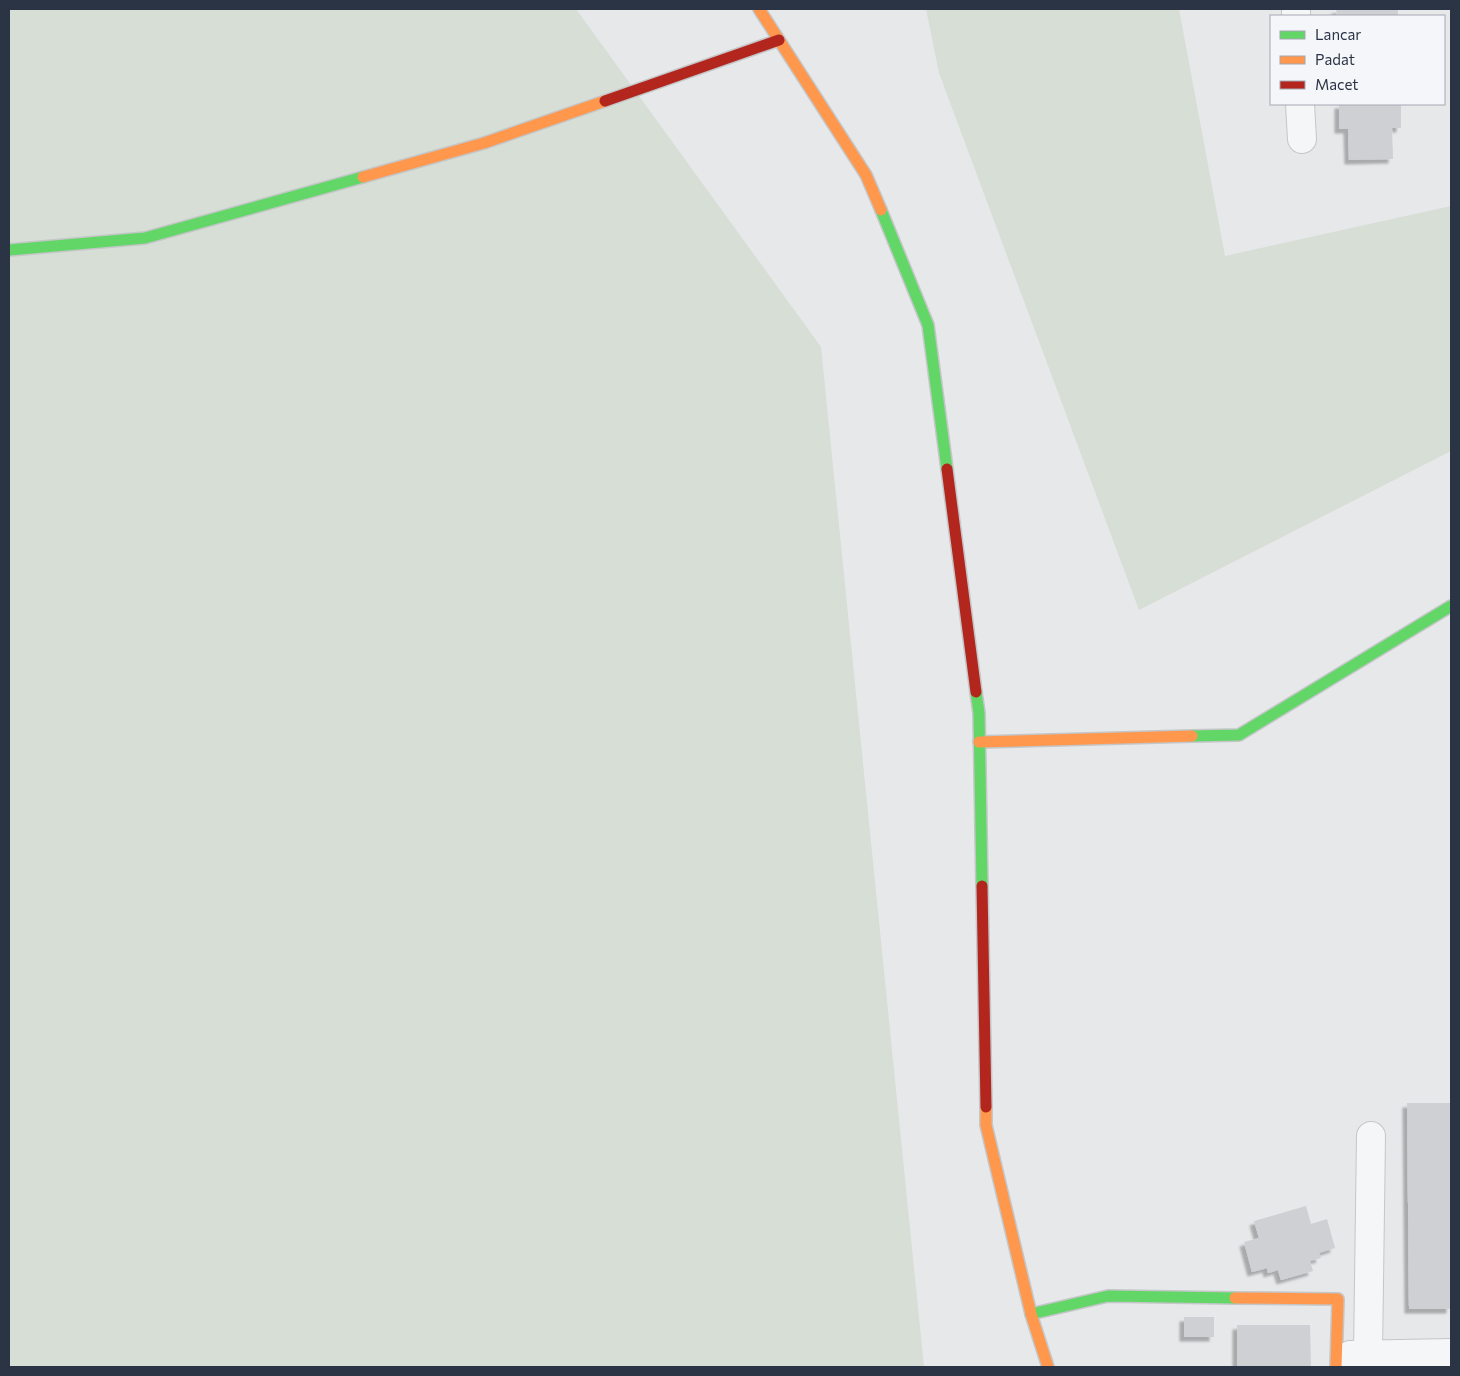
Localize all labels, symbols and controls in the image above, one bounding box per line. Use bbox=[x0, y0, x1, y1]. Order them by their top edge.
legend bbox=[1270, 15, 1445, 105]
text: Lancar bbox=[1315, 25, 1361, 43]
text: Padat bbox=[1315, 50, 1355, 68]
text: Macet bbox=[1315, 75, 1358, 93]

